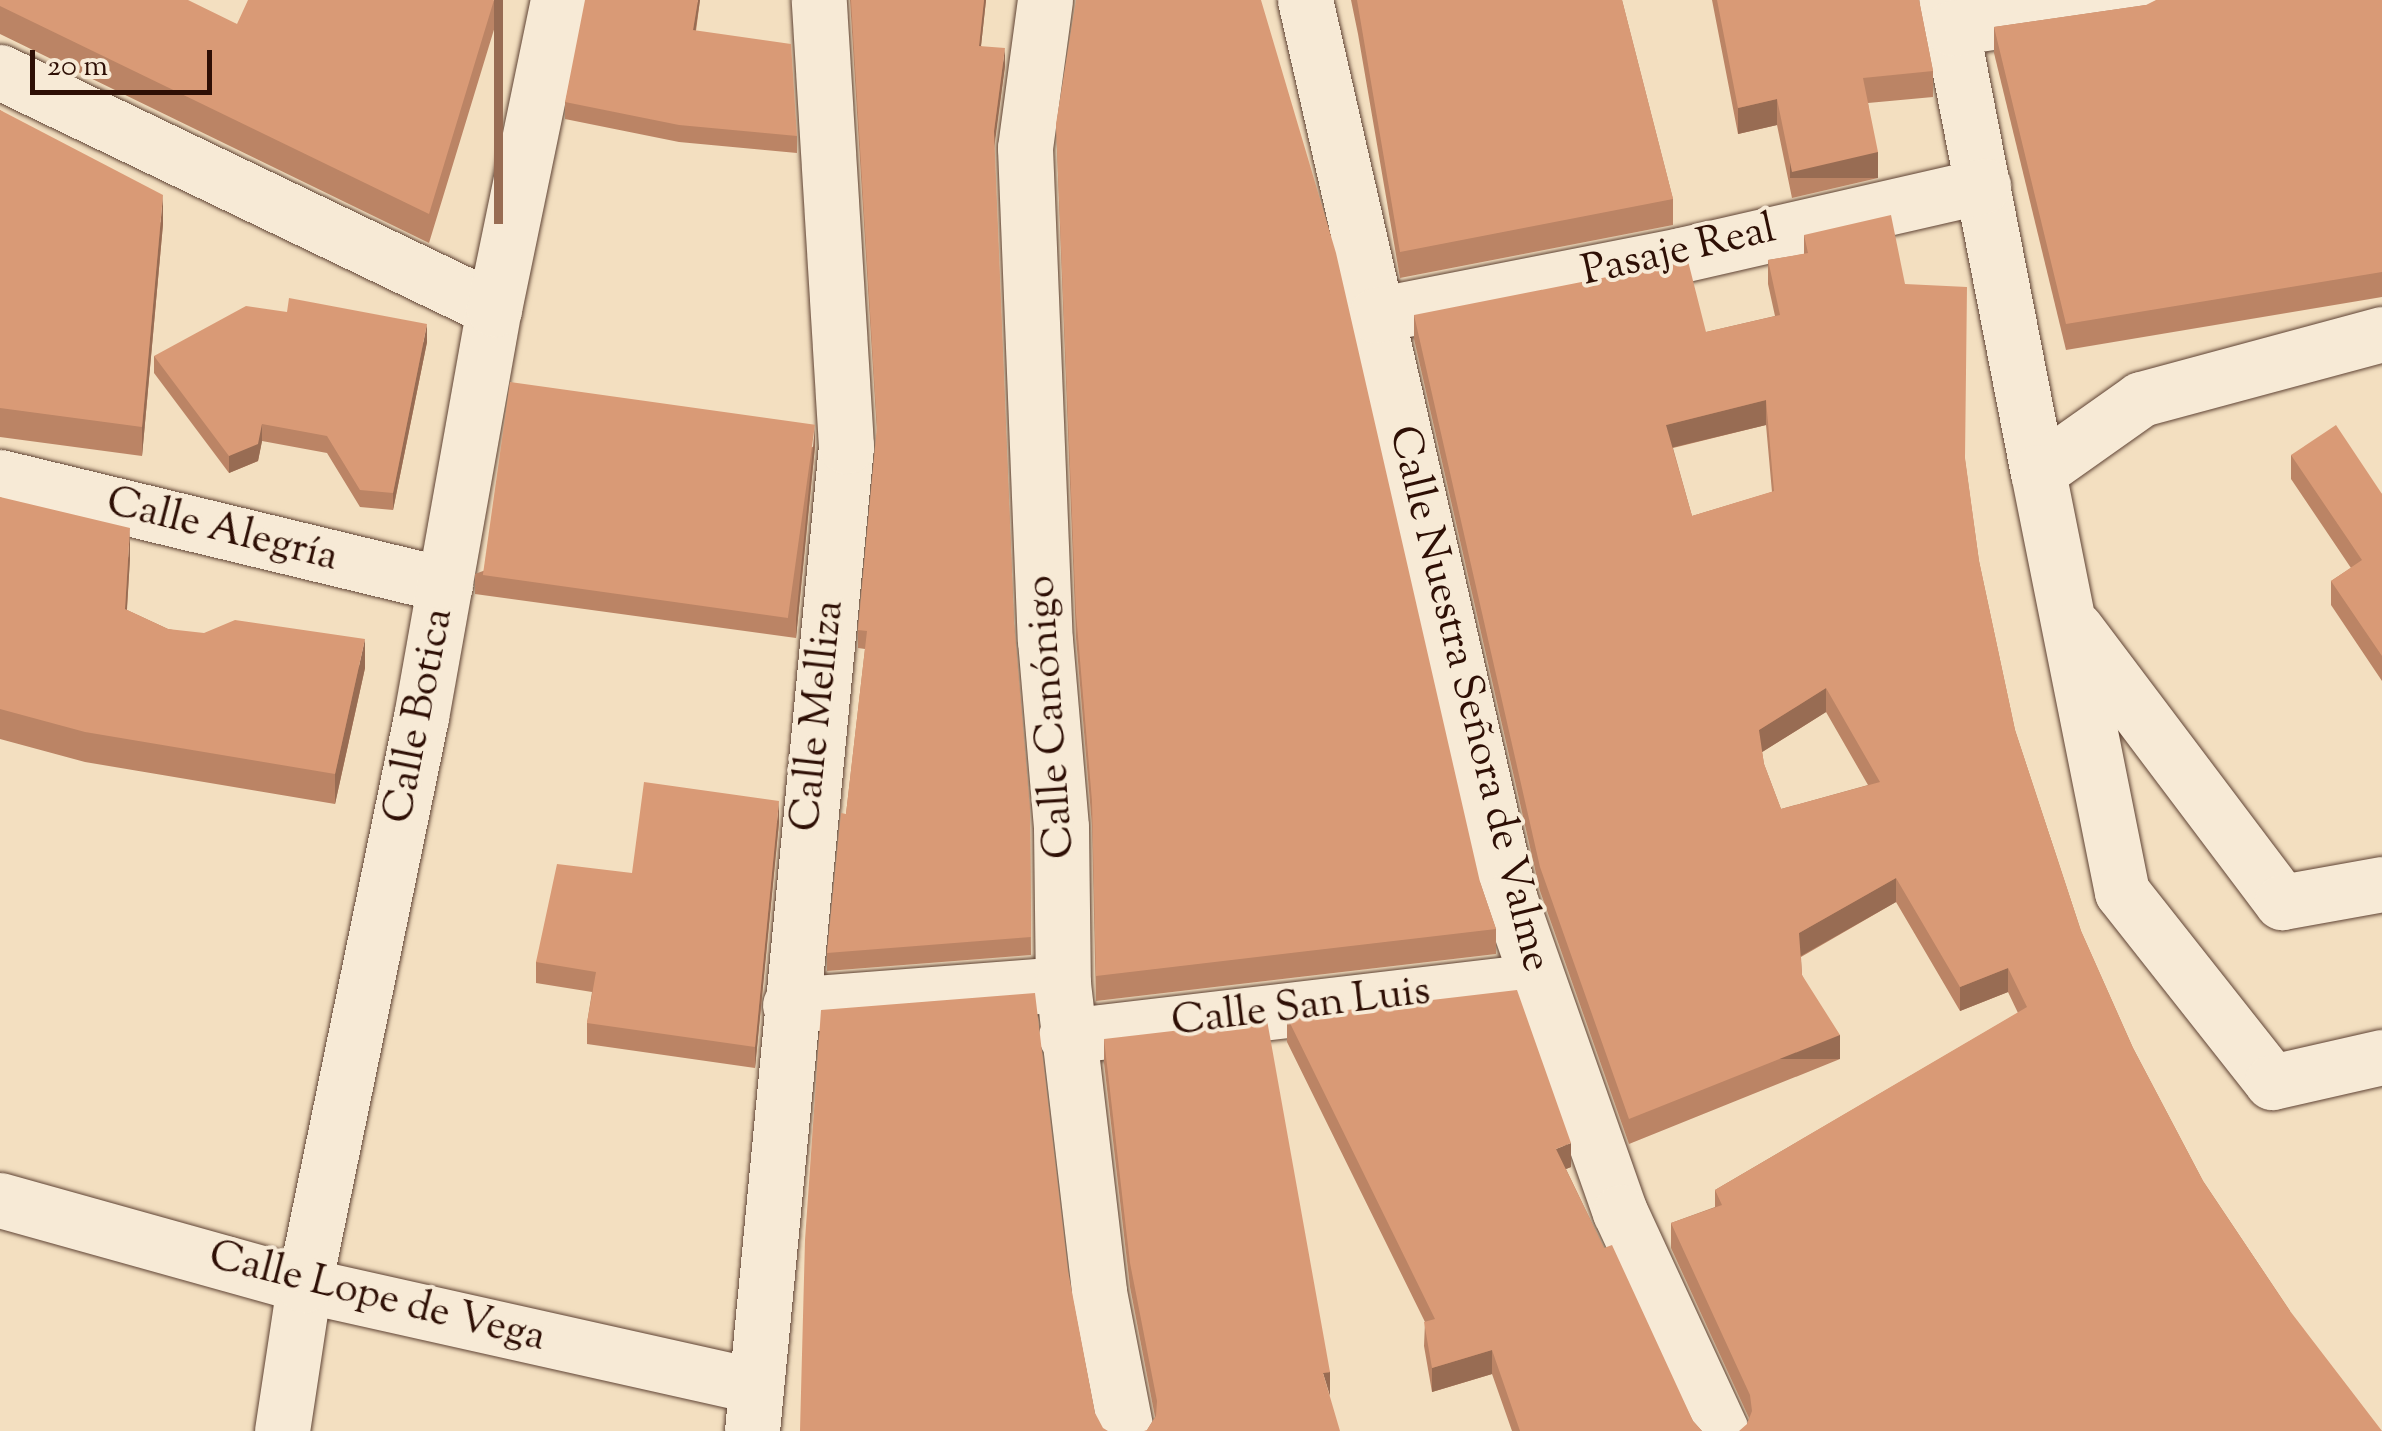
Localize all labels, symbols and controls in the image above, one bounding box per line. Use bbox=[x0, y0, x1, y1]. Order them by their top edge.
scale bar bbox=[35, 30, 218, 92]
text: 20 m bbox=[47, 46, 108, 89]
street label: Pasaje Real bbox=[1577, 205, 1781, 299]
street label: Calle Nuestra Señora de Valme bbox=[1376, 421, 1560, 977]
street label: Calle Alegría bbox=[101, 478, 343, 584]
street label: Calle Canónigo bbox=[1017, 574, 1087, 860]
street label: Calle Melliza bbox=[782, 598, 856, 834]
street label: Calle Botica bbox=[374, 604, 466, 828]
street label: Calle San Luis bbox=[1169, 967, 1433, 1049]
street label: Calle Lope de Vega bbox=[204, 1232, 550, 1364]

